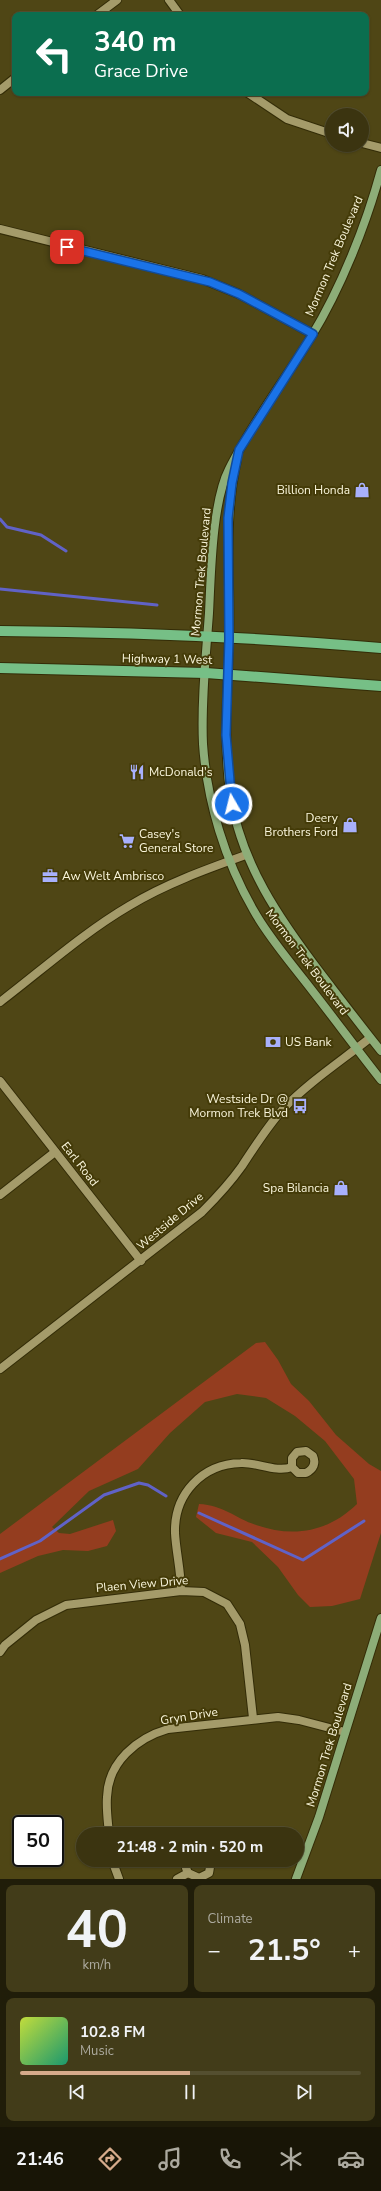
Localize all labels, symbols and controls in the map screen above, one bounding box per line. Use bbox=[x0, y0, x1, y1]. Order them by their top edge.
text: 340 m bbox=[94, 23, 177, 61]
icon: left bbox=[28, 28, 80, 80]
text: Grace Drive bbox=[94, 59, 188, 83]
map controls bbox=[325, 108, 369, 152]
button: sound bbox=[325, 108, 369, 152]
street label: Mormon Trek Boulevard bbox=[301, 193, 367, 319]
pin bbox=[50, 230, 84, 264]
icon: arrive bbox=[56, 236, 78, 258]
shop icon: Billion Honda bbox=[353, 481, 371, 499]
place label: Billion Honda bbox=[277, 482, 350, 498]
street label: Mormon Trek Boulevard bbox=[187, 507, 215, 637]
street label: Highway 1 West bbox=[122, 650, 213, 668]
restaurant icon: McDonald's bbox=[128, 763, 146, 781]
place label: McDonald's bbox=[149, 764, 213, 780]
position arrow bbox=[211, 783, 253, 825]
place label: Deery Brothers Ford bbox=[264, 810, 339, 840]
shop icon: Deery Brothers Ford bbox=[341, 816, 359, 834]
place label: Casey's General Store bbox=[139, 826, 213, 856]
supermarket icon: Casey's General Store bbox=[118, 832, 136, 850]
office icon: Aw Welt Ambrisco bbox=[41, 867, 59, 885]
place label: Aw Welt Ambrisco bbox=[62, 868, 165, 884]
street label: Mormon Trek Boulevard bbox=[262, 906, 352, 1018]
bank icon: US Bank bbox=[264, 1033, 282, 1051]
place label: US Bank bbox=[285, 1034, 332, 1050]
place label: Westside Dr @ Mormon Trek Blvd bbox=[189, 1091, 288, 1121]
bus stop icon: Westside Dr @ Mormon Trek Blvd bbox=[291, 1097, 309, 1115]
street label: Earl Road bbox=[58, 1139, 102, 1189]
shop icon: Spa Bilancia bbox=[332, 1179, 350, 1197]
place label: Spa Bilancia bbox=[263, 1180, 329, 1196]
street label: Westside Drive bbox=[133, 1188, 207, 1254]
street label: Plaen View Drive bbox=[95, 1572, 189, 1596]
street label: Mormon Trek Boulevard bbox=[302, 1681, 356, 1809]
street label: Gryn Drive bbox=[159, 1704, 219, 1728]
speed limit sign: 50 bbox=[12, 1815, 64, 1867]
text: 21:48 · 2 min · 520 m bbox=[117, 1837, 263, 1857]
text: 40 bbox=[66, 1894, 128, 1965]
text: Climate bbox=[208, 1910, 253, 1928]
text: 21.5° bbox=[248, 1930, 321, 1971]
text: − bbox=[208, 1936, 221, 1966]
text: + bbox=[348, 1936, 361, 1966]
text: km/h bbox=[82, 1956, 111, 1974]
text: 102.8 FM bbox=[80, 2022, 145, 2042]
text: Music bbox=[80, 2042, 114, 2060]
icon: previous bbox=[66, 2081, 88, 2103]
icon: pause bbox=[179, 2081, 201, 2103]
icon: next bbox=[293, 2081, 315, 2103]
icon: directions bbox=[96, 2145, 124, 2173]
icon: music bbox=[156, 2145, 184, 2173]
icon: phone bbox=[216, 2145, 244, 2173]
icon: climate bbox=[277, 2145, 305, 2173]
icon: car bbox=[337, 2145, 365, 2173]
text: 21:46 bbox=[16, 2147, 64, 2171]

